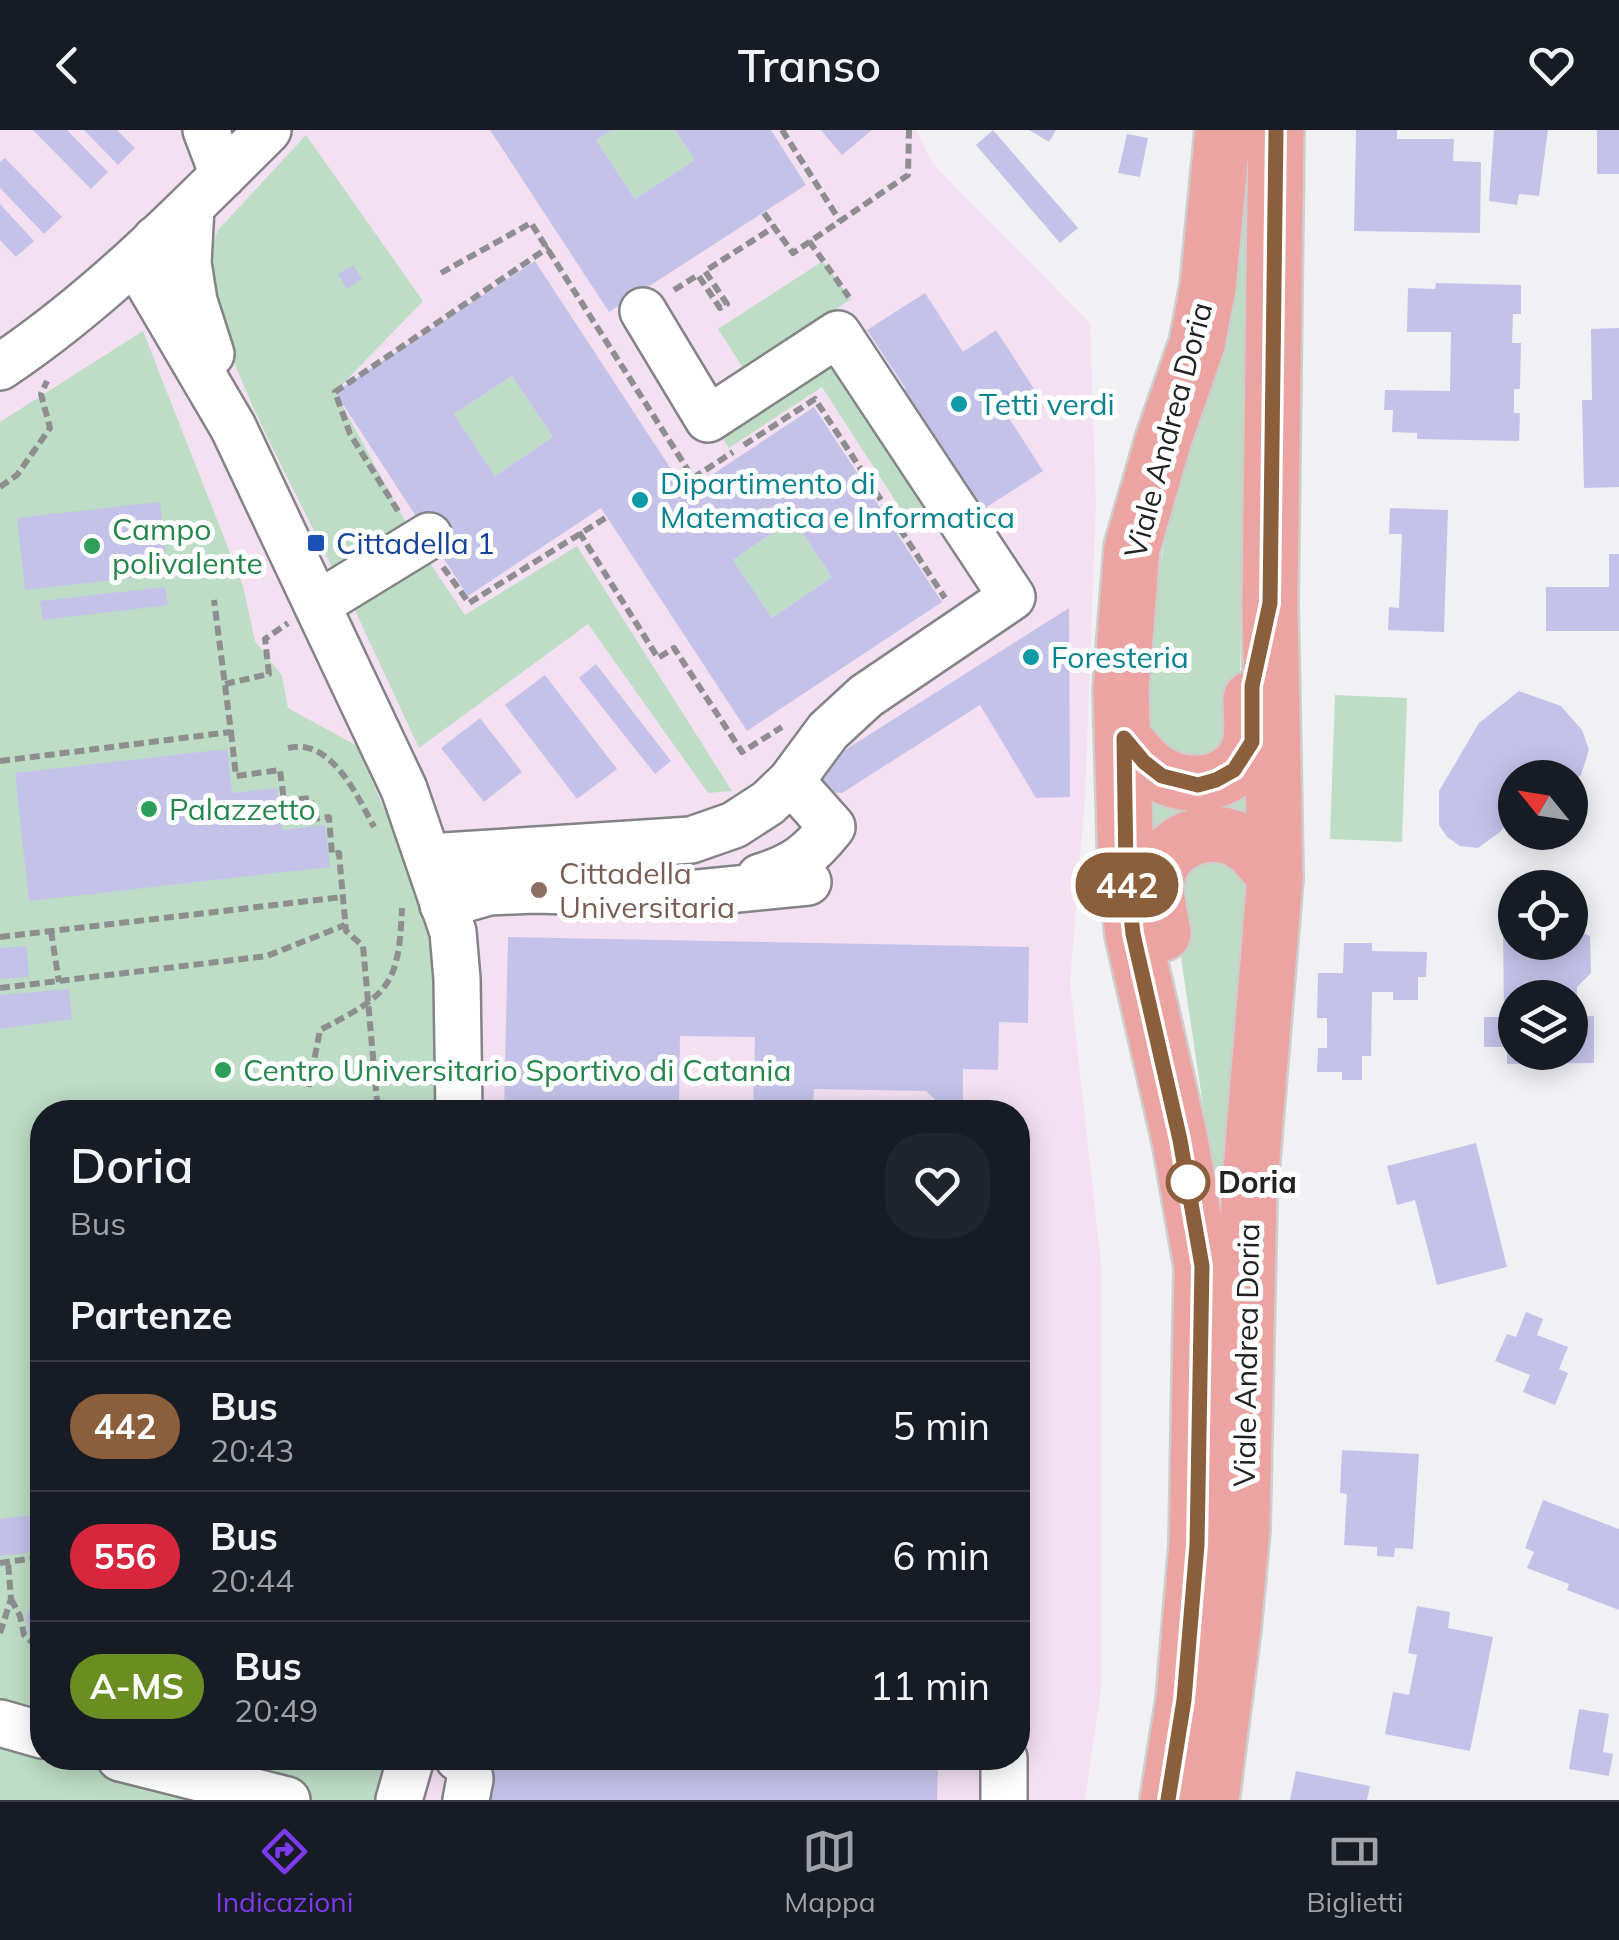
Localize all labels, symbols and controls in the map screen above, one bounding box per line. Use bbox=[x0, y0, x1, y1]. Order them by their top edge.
text: Transo bbox=[738, 37, 881, 93]
icon: back bbox=[40, 38, 95, 93]
icon: heart bbox=[1524, 38, 1579, 93]
street label: Viale Andrea Doria bbox=[1116, 298, 1220, 562]
place label: Tetti verdi bbox=[979, 385, 1115, 423]
marker: Tetti verdi bbox=[948, 393, 970, 415]
place label: Dipartimento di Matematica e Informatica bbox=[660, 464, 1015, 536]
marker: Dipartimento di Matematica e Informatica bbox=[629, 489, 651, 511]
place label: Campo polivalente bbox=[112, 510, 263, 582]
place label: Cittadella 1 bbox=[336, 524, 495, 562]
marker: Cittadella 1 bbox=[305, 532, 327, 554]
marker: Campo polivalente bbox=[81, 535, 103, 557]
place label: Foresteria bbox=[1051, 638, 1189, 676]
marker: Foresteria bbox=[1020, 646, 1042, 668]
north arrow bbox=[1498, 760, 1588, 850]
map controls bbox=[1498, 760, 1588, 1070]
place label: Palazzetto bbox=[169, 790, 316, 828]
marker: Palazzetto bbox=[138, 798, 160, 820]
line badge: 442 bbox=[1070, 852, 1184, 918]
place label: Cittadella Universitaria bbox=[559, 854, 735, 926]
text: 442 bbox=[1095, 863, 1159, 907]
button: locate bbox=[1498, 870, 1588, 960]
marker: Cittadella Universitaria bbox=[528, 879, 550, 901]
button: layers bbox=[1498, 980, 1588, 1070]
place label: Centro Universitario Sportivo di Catania bbox=[243, 1051, 791, 1089]
marker: Centro Universitario Sportivo di Catania bbox=[212, 1059, 234, 1081]
button: heart bbox=[885, 1133, 990, 1238]
text: Doria bbox=[70, 1135, 193, 1195]
marker: Doria bbox=[1167, 1161, 1209, 1203]
place label: Doria bbox=[1218, 1163, 1297, 1201]
text: Bus bbox=[70, 1203, 126, 1243]
street label: Viale Andrea Doria bbox=[1225, 1223, 1267, 1487]
text: Partenze bbox=[70, 1291, 232, 1339]
text: Bus bbox=[210, 1382, 278, 1430]
text: 5 min bbox=[893, 1402, 990, 1450]
text: 442 bbox=[93, 1404, 157, 1448]
text: 20:43 bbox=[210, 1430, 294, 1470]
text: Bus bbox=[210, 1512, 278, 1560]
text: 6 min bbox=[893, 1532, 990, 1580]
text: 556 bbox=[93, 1534, 157, 1578]
text: 20:44 bbox=[210, 1560, 294, 1600]
text: Bus bbox=[234, 1642, 302, 1690]
text: 11 min bbox=[870, 1662, 990, 1710]
text: A-MS bbox=[90, 1664, 184, 1708]
text: 20:49 bbox=[234, 1690, 318, 1730]
tab: Indicazioni bbox=[215, 1824, 353, 1919]
tab: Mappa bbox=[784, 1824, 876, 1919]
tab: Biglietti bbox=[1306, 1824, 1404, 1919]

